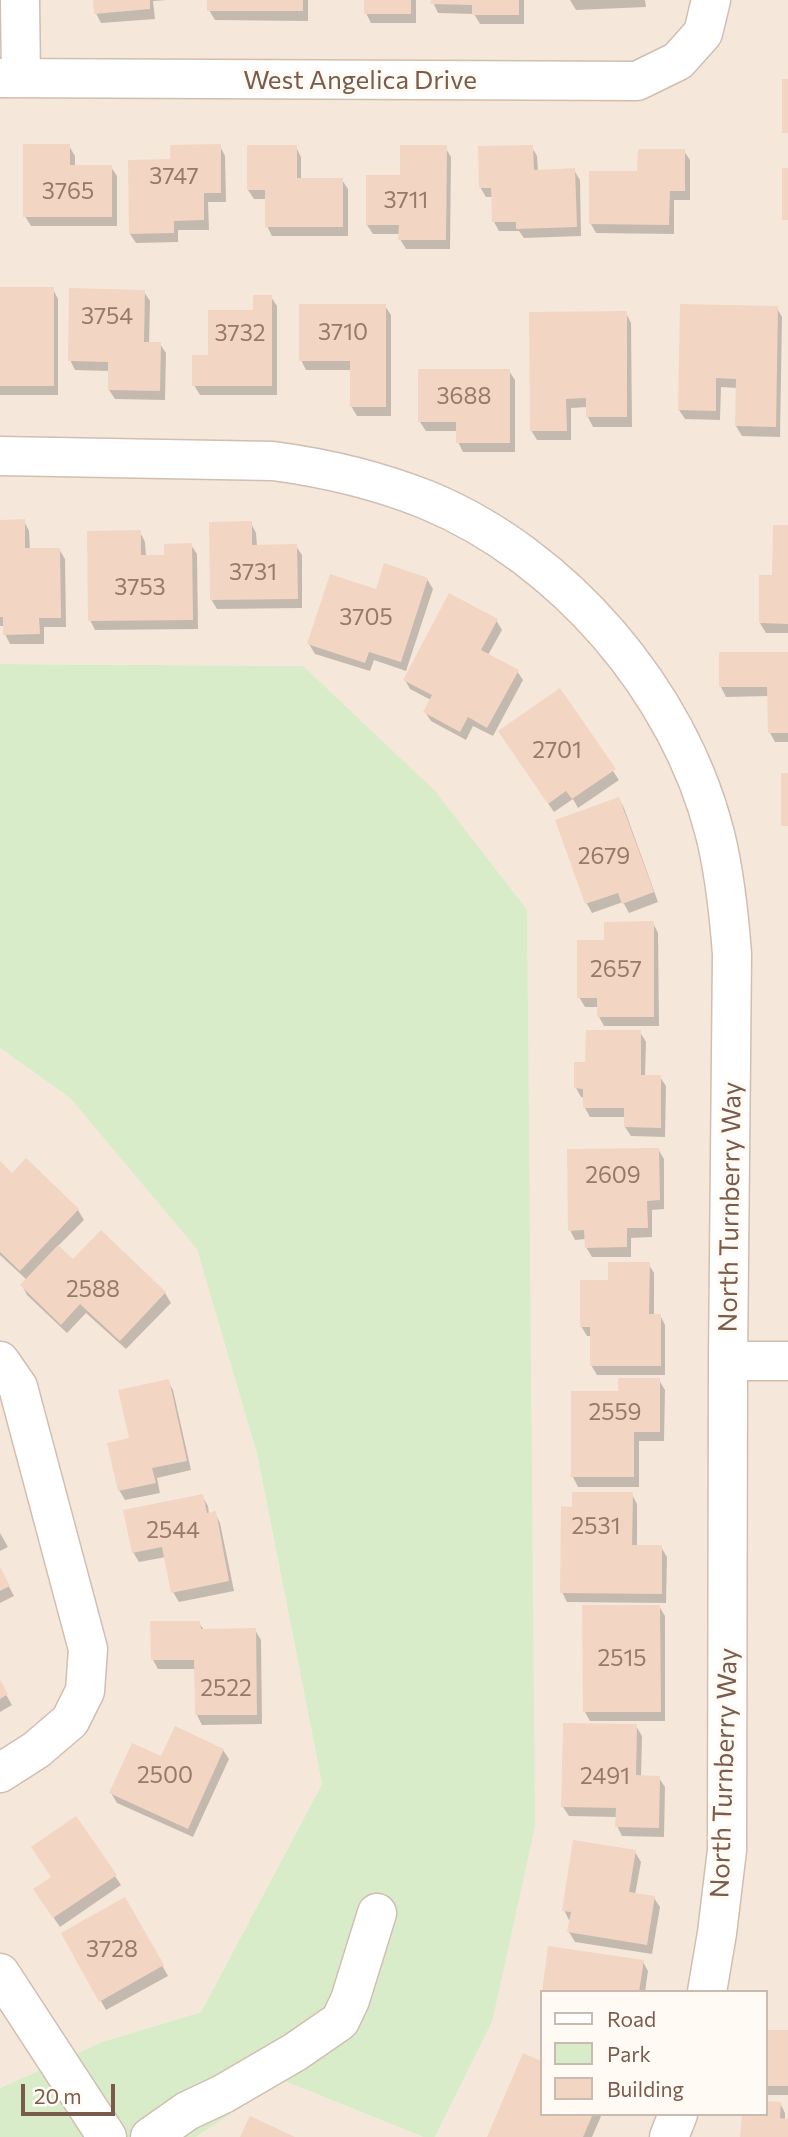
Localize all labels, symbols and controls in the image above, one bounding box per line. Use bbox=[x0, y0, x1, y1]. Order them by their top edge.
street label: West Angelica Drive bbox=[243, 64, 477, 96]
house number: 3747 bbox=[149, 162, 199, 190]
house number: 3765 bbox=[42, 177, 94, 205]
house number: 3711 bbox=[384, 186, 428, 214]
house number: 3754 bbox=[81, 302, 133, 330]
house number: 3710 bbox=[318, 318, 368, 346]
house number: 3732 bbox=[215, 319, 265, 347]
house number: 3688 bbox=[436, 382, 492, 410]
house number: 3731 bbox=[229, 558, 277, 586]
house number: 3753 bbox=[114, 573, 166, 601]
house number: 3705 bbox=[339, 603, 393, 631]
house number: 2701 bbox=[532, 736, 582, 764]
house number: 2679 bbox=[578, 842, 630, 870]
house number: 2657 bbox=[590, 955, 642, 983]
street label: North Turnberry Way bbox=[712, 1081, 748, 1333]
house number: 2609 bbox=[585, 1161, 641, 1189]
house number: 2588 bbox=[66, 1275, 120, 1303]
house number: 2559 bbox=[588, 1398, 642, 1426]
house number: 2531 bbox=[572, 1512, 620, 1540]
house number: 2544 bbox=[146, 1516, 200, 1544]
house number: 2515 bbox=[597, 1644, 647, 1672]
street label: North Turnberry Way bbox=[704, 1647, 744, 1899]
house number: 2522 bbox=[200, 1674, 252, 1702]
house number: 2500 bbox=[137, 1761, 193, 1789]
house number: 2491 bbox=[580, 1762, 630, 1790]
house number: 3728 bbox=[86, 1935, 138, 1963]
legend bbox=[540, 1990, 767, 2116]
text: Road bbox=[607, 2006, 656, 2031]
text: Park bbox=[607, 2041, 651, 2066]
scale bar bbox=[24, 2070, 119, 2114]
text: Building bbox=[607, 2076, 684, 2101]
text: 20 m bbox=[34, 2083, 82, 2108]

